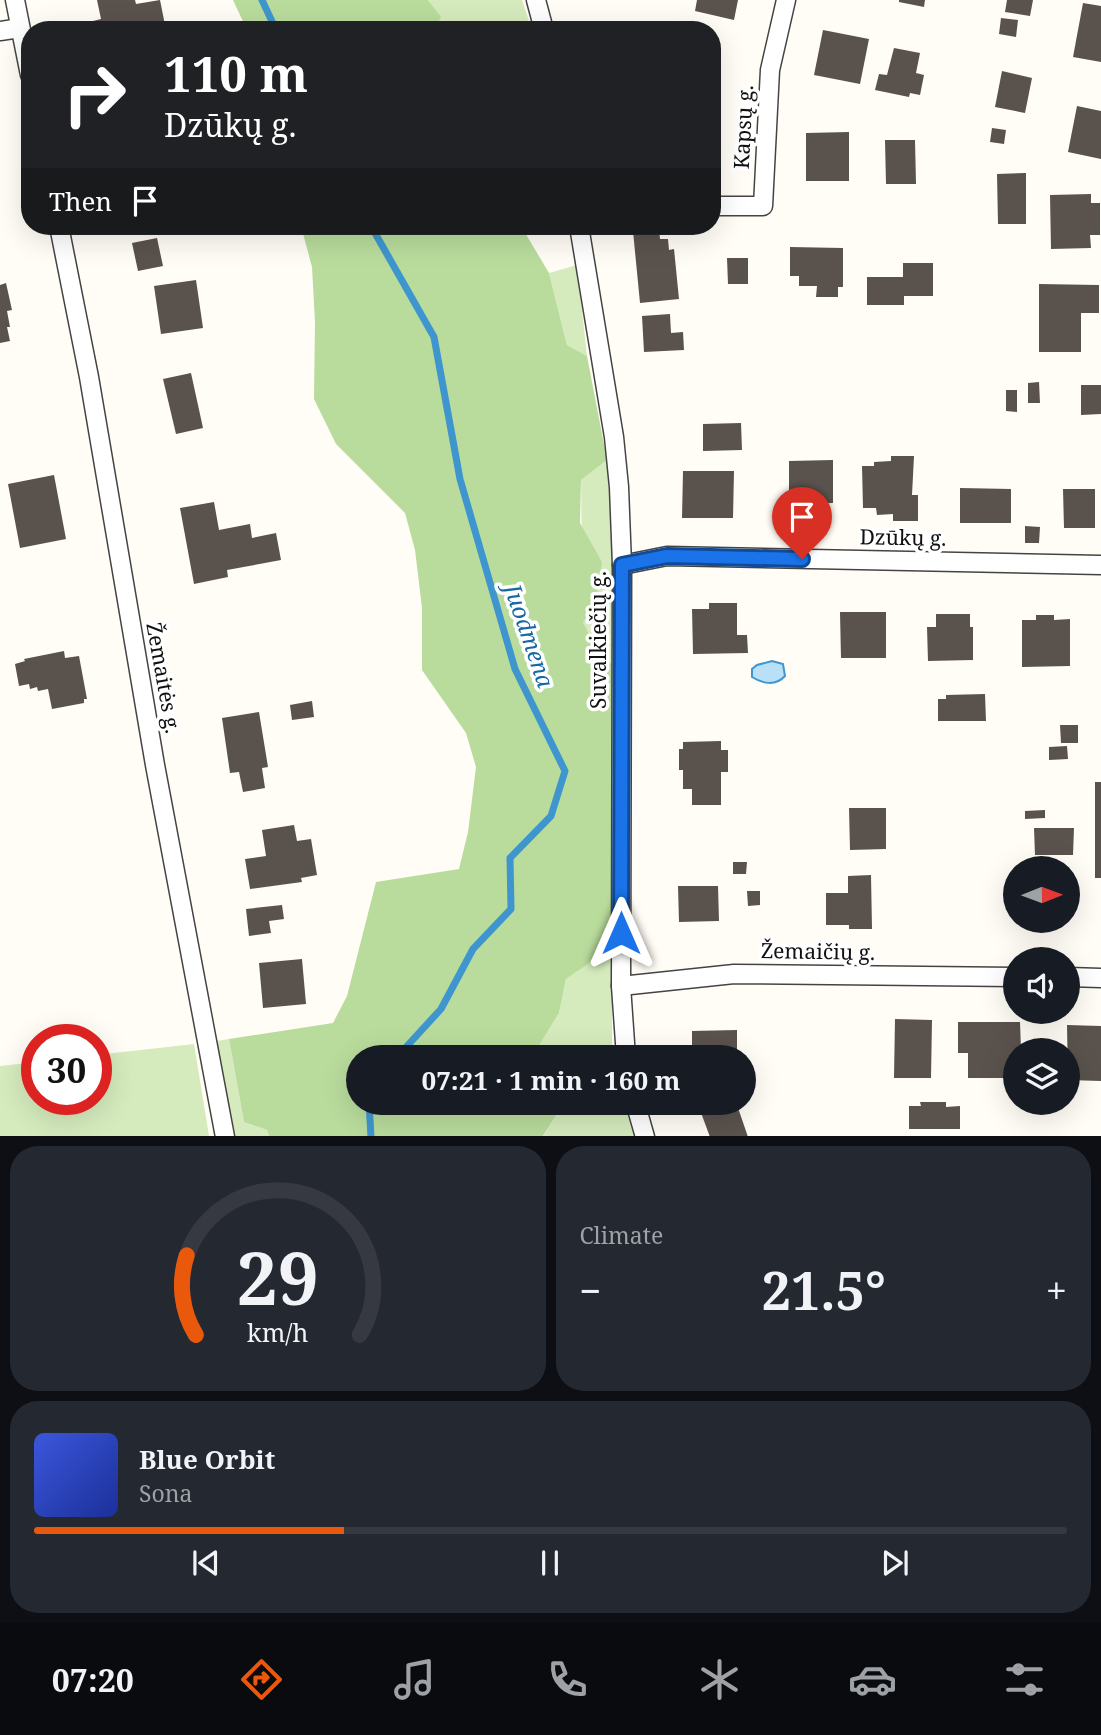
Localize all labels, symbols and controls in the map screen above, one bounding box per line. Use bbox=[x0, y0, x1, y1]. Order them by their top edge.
text: 110 m bbox=[164, 40, 308, 106]
icon: right bbox=[49, 49, 140, 140]
street label: Kapsų g. bbox=[727, 84, 759, 170]
text: Dzūkų g. bbox=[164, 103, 297, 146]
icon: arrive bbox=[126, 182, 164, 220]
text: Then bbox=[49, 183, 112, 219]
pin bbox=[772, 487, 832, 559]
icon: arrive bbox=[783, 498, 821, 536]
street label: Dzūkų g. bbox=[859, 522, 947, 552]
street label: Suvalkiečių g. bbox=[584, 571, 612, 709]
water label: Juodmena bbox=[496, 576, 563, 692]
street label: Žemaitės g. bbox=[140, 620, 188, 735]
north arrow bbox=[1003, 856, 1080, 933]
map controls bbox=[1003, 856, 1080, 1115]
position arrow bbox=[584, 896, 658, 970]
street label: Žemaičių g. bbox=[761, 936, 875, 966]
button: sound bbox=[1003, 947, 1080, 1024]
speed limit sign: 30 bbox=[21, 1024, 112, 1115]
button: layers bbox=[1003, 1038, 1080, 1115]
text: 07:21 · 1 min · 160 m bbox=[421, 1062, 681, 1098]
text: Climate bbox=[580, 1219, 663, 1251]
text: 29 bbox=[237, 1227, 319, 1326]
text: 21.5° bbox=[762, 1254, 886, 1325]
text: − bbox=[580, 1264, 602, 1316]
text: + bbox=[1046, 1264, 1067, 1316]
text: km/h bbox=[247, 1314, 309, 1348]
text: Blue Orbit bbox=[139, 1441, 275, 1477]
text: Sona bbox=[139, 1477, 193, 1509]
icon: previous bbox=[187, 1544, 225, 1582]
icon: pause bbox=[531, 1544, 569, 1582]
icon: next bbox=[876, 1544, 914, 1582]
icon: directions bbox=[237, 1655, 286, 1704]
icon: music bbox=[390, 1655, 439, 1704]
icon: phone bbox=[543, 1655, 592, 1704]
icon: climate bbox=[695, 1655, 744, 1704]
icon: car bbox=[848, 1655, 897, 1704]
icon: filters bbox=[1000, 1655, 1049, 1704]
text: 07:20 bbox=[52, 1658, 134, 1701]

